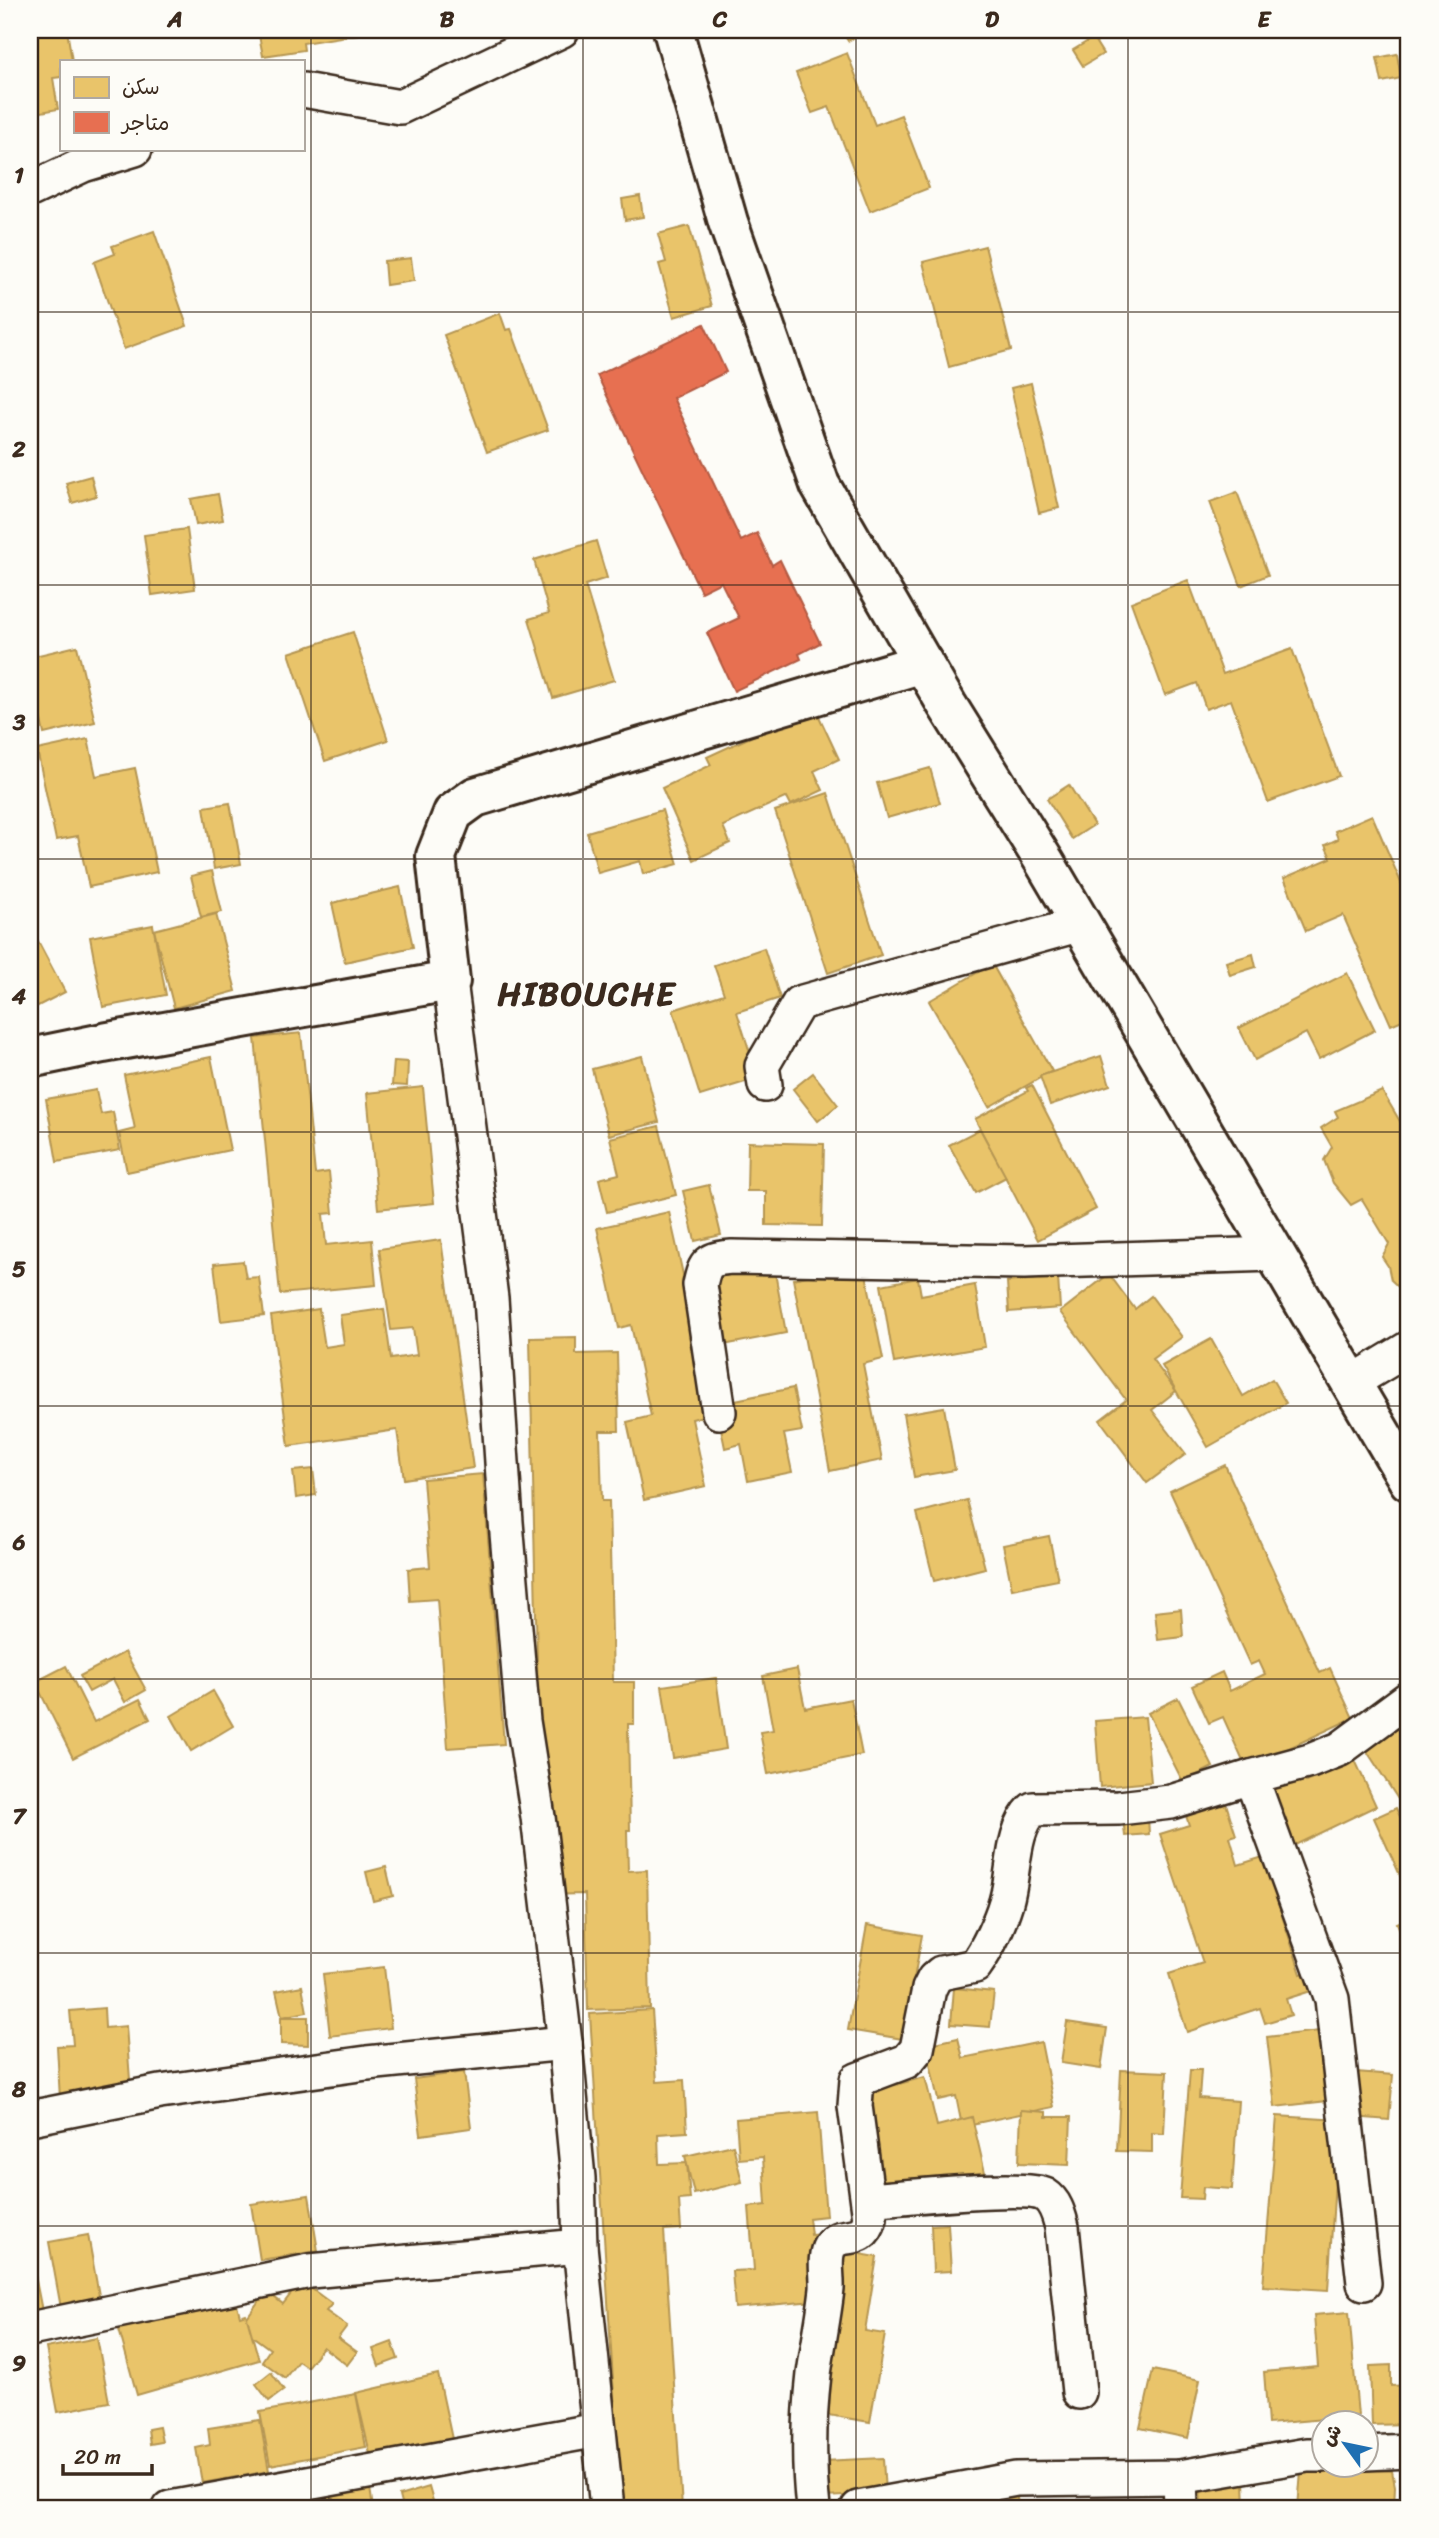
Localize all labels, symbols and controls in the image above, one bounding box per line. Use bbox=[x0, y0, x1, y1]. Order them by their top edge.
text: A bbox=[166, 0, 183, 40]
text: B bbox=[440, 0, 455, 40]
text: C bbox=[712, 0, 728, 40]
text: D bbox=[985, 0, 1000, 40]
text: E bbox=[1258, 0, 1273, 40]
legend bbox=[60, 60, 304, 150]
text: سكن bbox=[122, 68, 160, 106]
text: متاجر bbox=[120, 104, 169, 142]
text: 1 bbox=[14, 155, 24, 196]
text: 2 bbox=[11, 429, 26, 470]
text: 3 bbox=[12, 702, 26, 743]
district label: HIBOUCHE bbox=[498, 965, 677, 1023]
text: 4 bbox=[11, 976, 27, 1017]
text: 5 bbox=[12, 1249, 26, 1290]
text: 6 bbox=[11, 1522, 26, 1563]
text: 7 bbox=[12, 1796, 27, 1837]
text: 8 bbox=[11, 2069, 26, 2110]
text: 9 bbox=[12, 2343, 26, 2384]
north arrow bbox=[1310, 2408, 1380, 2478]
text: ش bbox=[1312, 2417, 1351, 2453]
scale bar bbox=[63, 2433, 152, 2477]
text: 20 m bbox=[74, 2438, 121, 2476]

